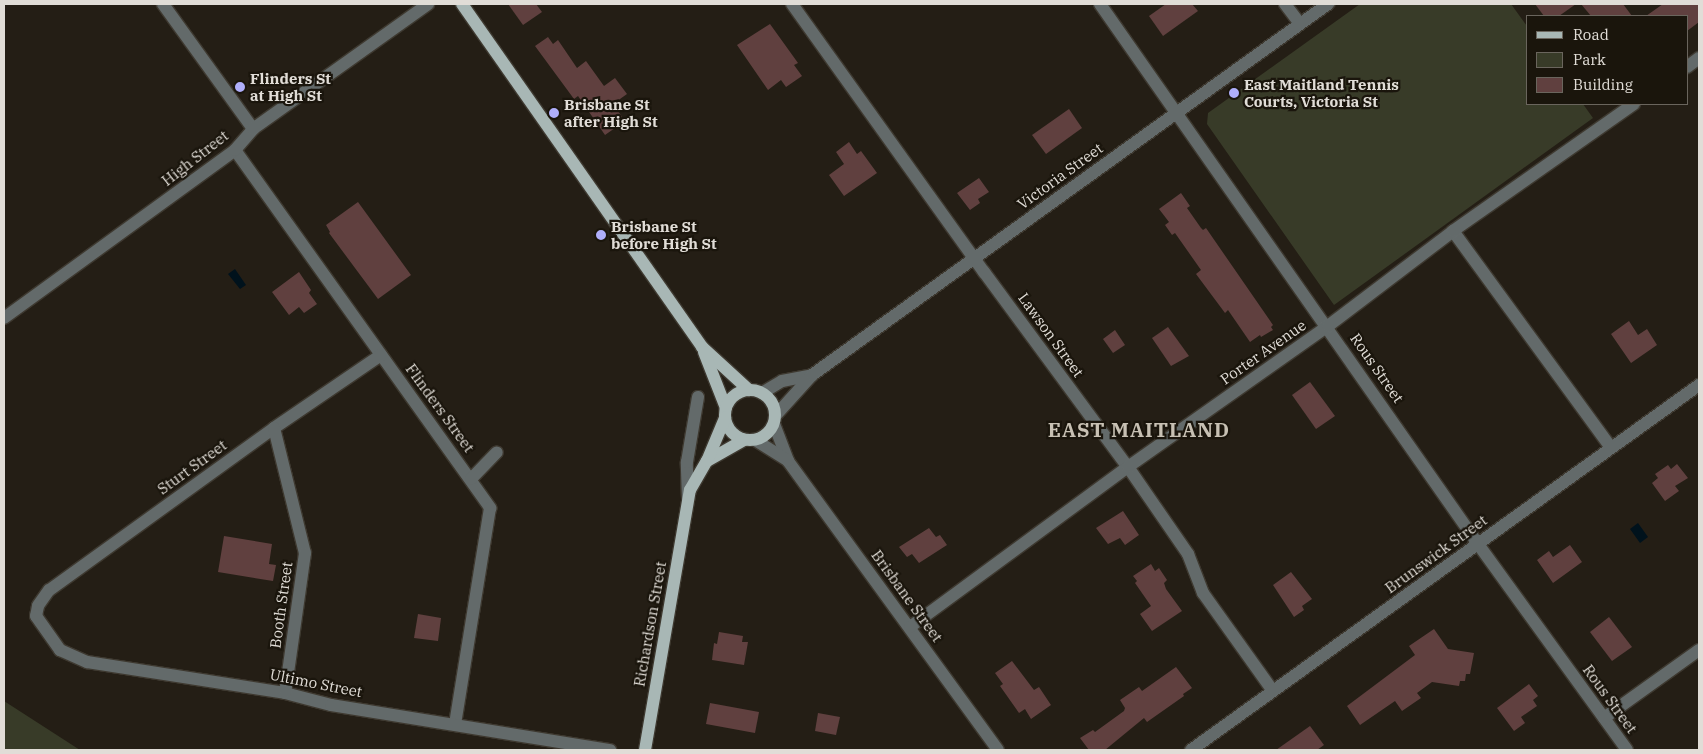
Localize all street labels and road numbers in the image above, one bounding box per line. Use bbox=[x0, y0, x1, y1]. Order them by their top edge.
street label: High Street bbox=[158, 126, 232, 190]
street label: Victoria Street bbox=[1014, 139, 1106, 213]
street label: Lawson Street bbox=[1014, 289, 1088, 381]
street label: Porter Avenue bbox=[1217, 316, 1309, 388]
street label: Rous Street bbox=[1347, 330, 1407, 406]
street label: Flinders Street bbox=[402, 360, 478, 456]
street label: Sturt Street bbox=[154, 436, 230, 498]
street label: Brunswick Street bbox=[1382, 511, 1490, 597]
street label: Brisbane Street bbox=[868, 547, 946, 645]
street label: Booth Street bbox=[266, 560, 296, 650]
street label: Richardson Street bbox=[630, 560, 670, 688]
street label: Rous Street bbox=[1579, 661, 1641, 737]
street label: Ultimo Street bbox=[268, 665, 364, 701]

